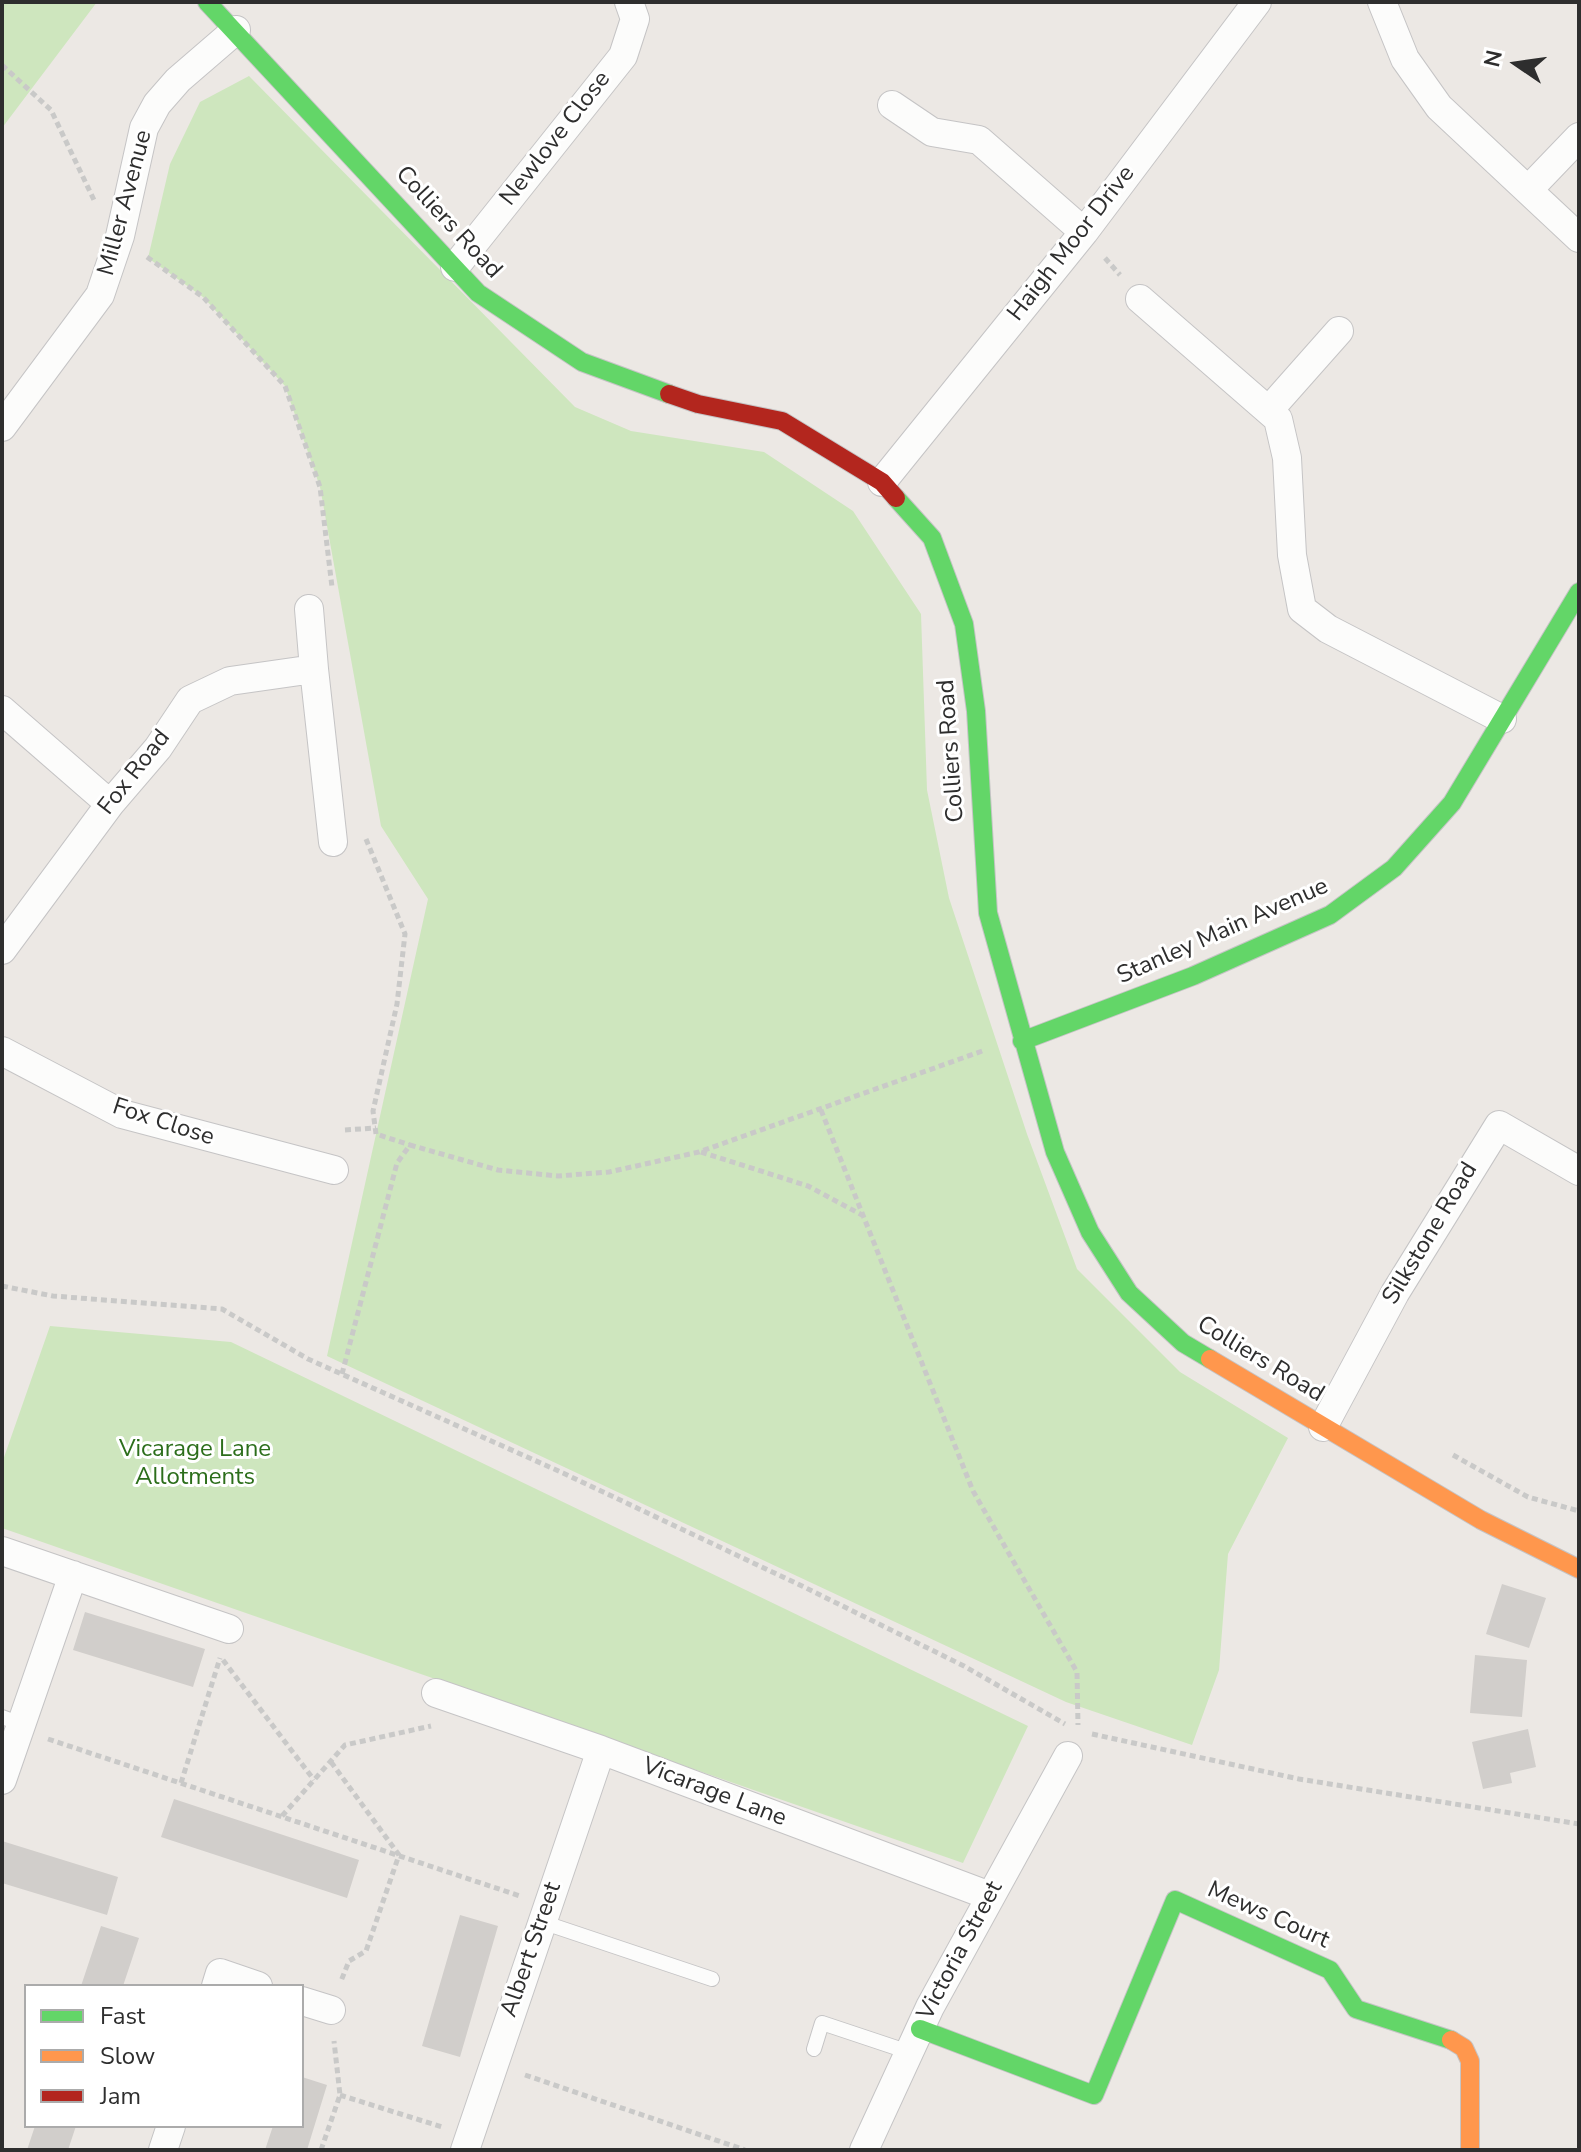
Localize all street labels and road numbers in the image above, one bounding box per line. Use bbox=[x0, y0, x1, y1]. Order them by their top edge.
street label: Newlove Close bbox=[495, 66, 617, 212]
street label: Miller Avenue bbox=[93, 127, 159, 279]
street label: Colliers Road bbox=[389, 161, 507, 285]
street label: Haigh Moor Drive bbox=[1002, 161, 1142, 327]
street label: Colliers Road bbox=[933, 679, 971, 823]
street label: Fox Road bbox=[93, 725, 177, 821]
street label: Stanley Main Avenue bbox=[1113, 873, 1333, 991]
street label: Fox Close bbox=[108, 1093, 218, 1153]
street label: Silkstone Road bbox=[1377, 1158, 1485, 1310]
street label: Colliers Road bbox=[1191, 1311, 1329, 1409]
street label: Vicarage Lane bbox=[638, 1752, 790, 1834]
street label: Mews Court bbox=[1203, 1876, 1333, 1956]
street label: Victoria Street bbox=[912, 1877, 1010, 2025]
street label: Albert Street bbox=[495, 1879, 569, 2021]

